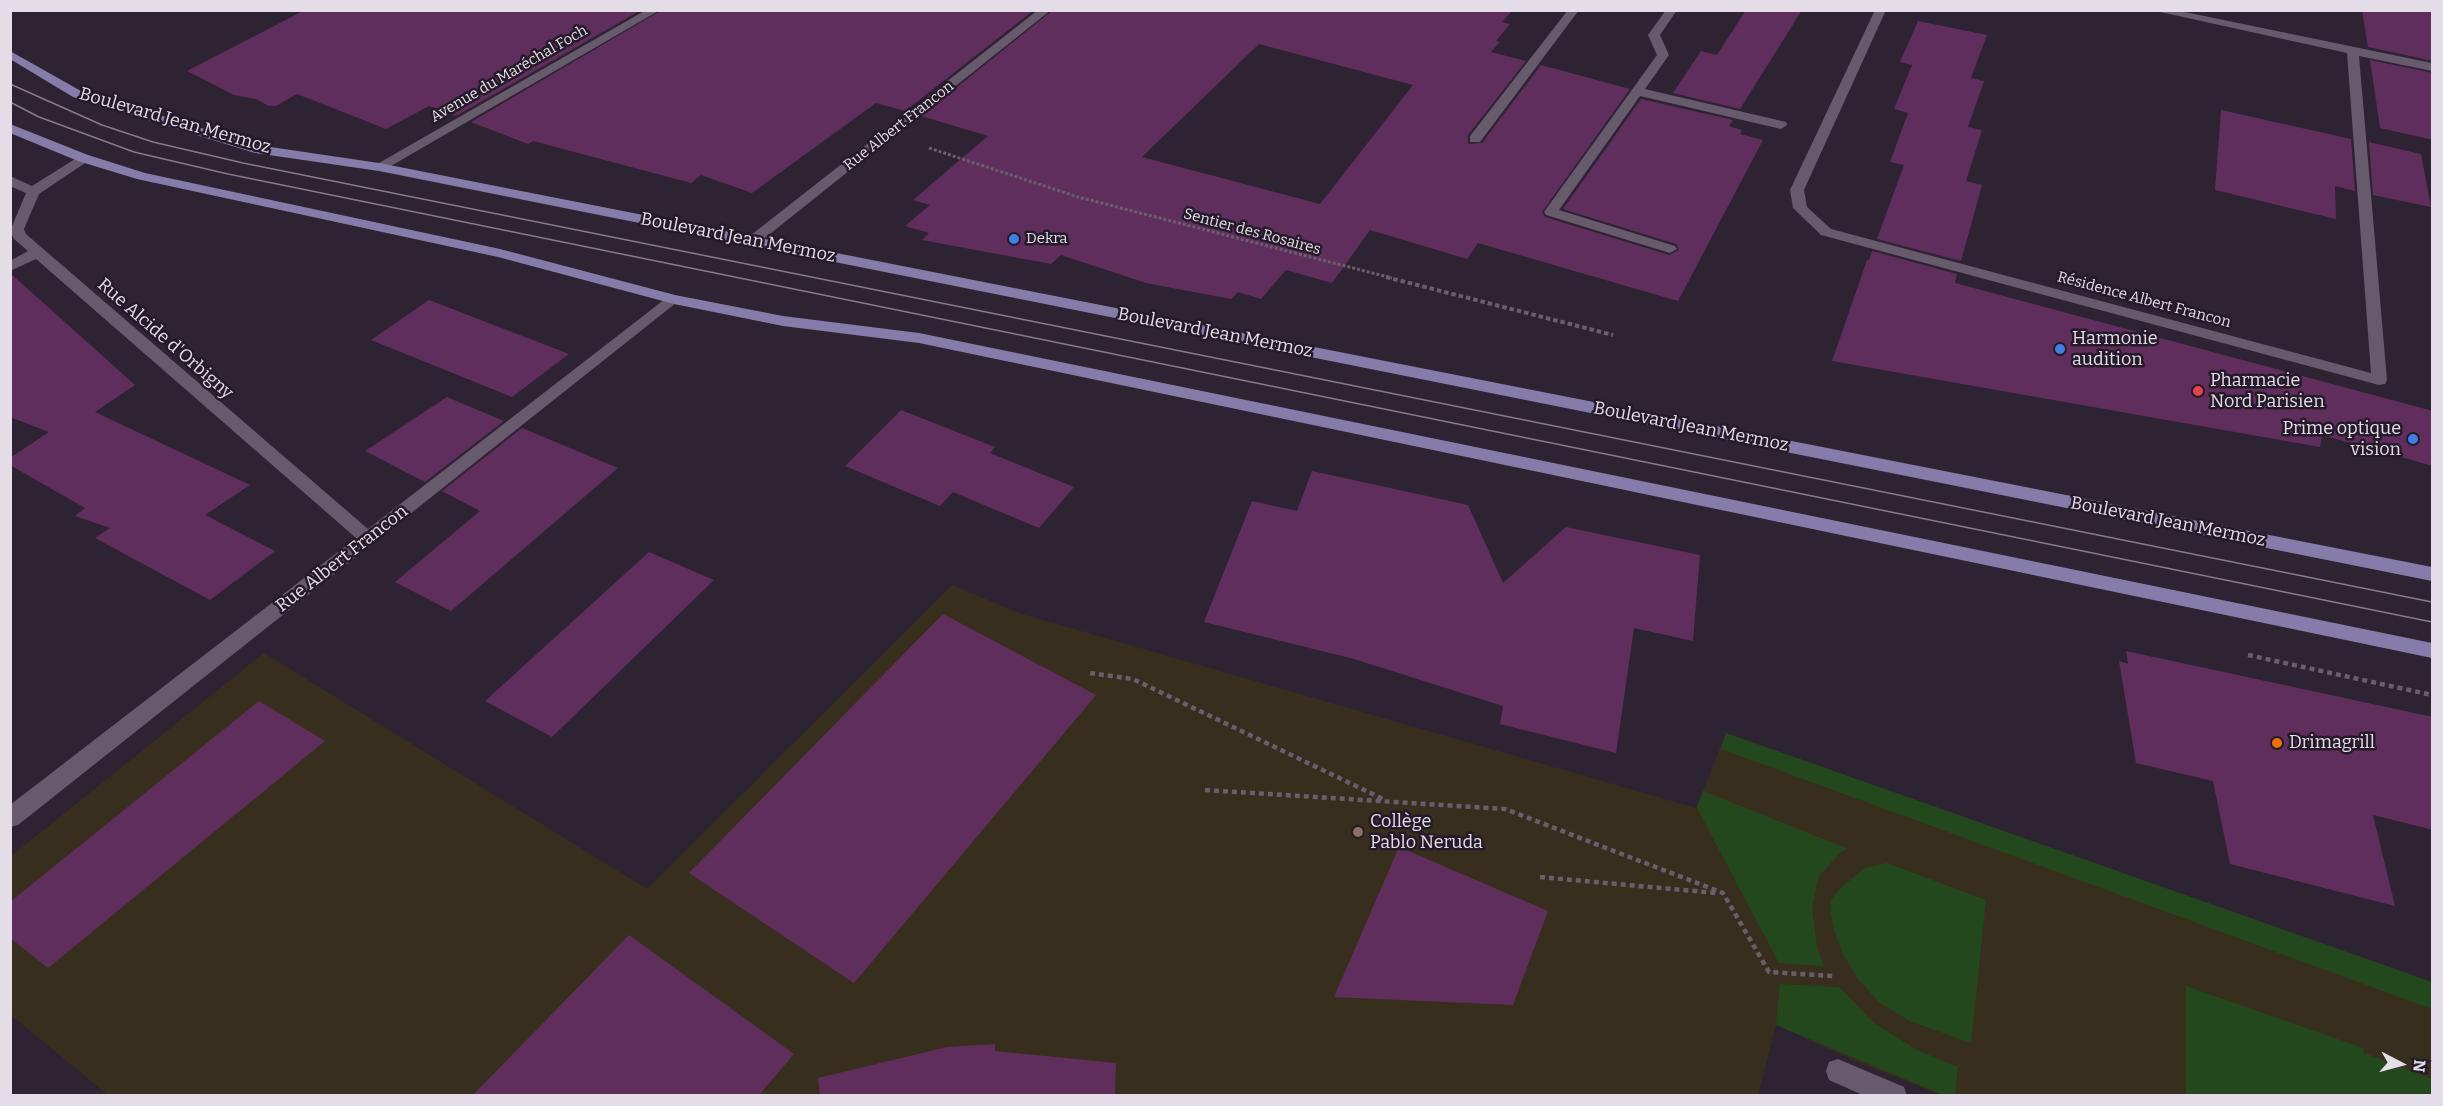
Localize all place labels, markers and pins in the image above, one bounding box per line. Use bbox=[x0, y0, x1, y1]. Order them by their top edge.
place label: Dekra bbox=[1026, 230, 1067, 248]
marker: Dekra bbox=[1007, 232, 1021, 246]
place label: Harmonie audition bbox=[2072, 328, 2158, 370]
marker: Harmonie audition bbox=[2053, 342, 2067, 356]
place label: Pharmacie Nord Parisien bbox=[2210, 370, 2325, 412]
marker: Pharmacie Nord Parisien bbox=[2191, 384, 2205, 398]
place label: Prime optique vision bbox=[2282, 418, 2401, 460]
marker: Prime optique vision bbox=[2406, 432, 2420, 446]
place label: Drimagrill bbox=[2289, 732, 2375, 754]
marker: Drimagrill bbox=[2270, 736, 2284, 750]
place label: Collège Pablo Neruda bbox=[1370, 811, 1483, 854]
marker: Collège Pablo Neruda bbox=[1351, 825, 1365, 839]

